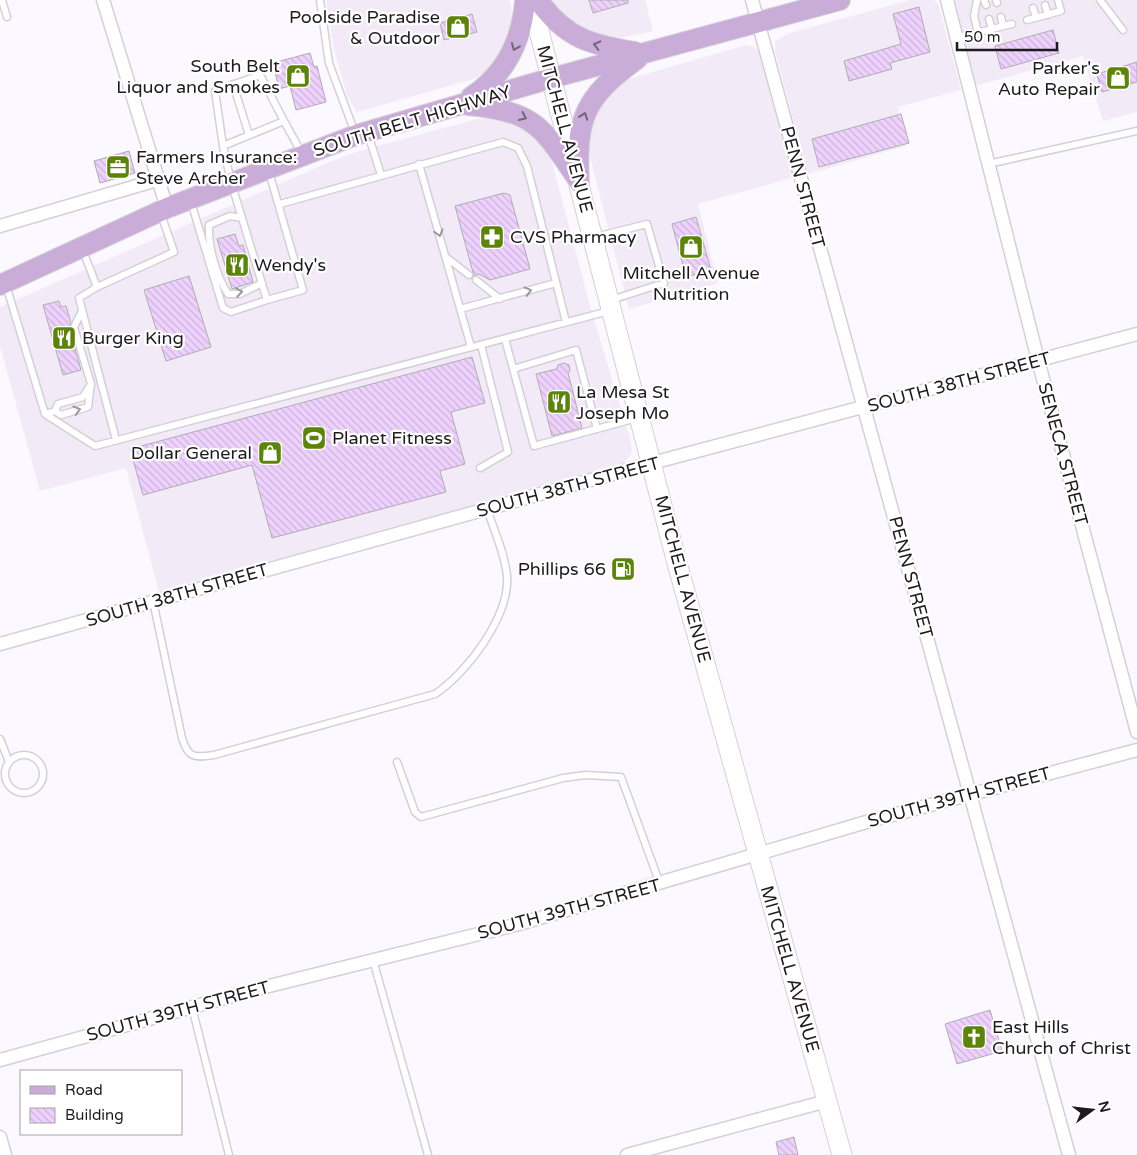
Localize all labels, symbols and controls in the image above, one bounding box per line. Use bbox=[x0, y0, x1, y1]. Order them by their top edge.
place label: Poolside Paradise & Outdoor bbox=[289, 6, 440, 49]
shop icon: Poolside Paradise & Outdoor bbox=[445, 14, 471, 40]
scale bar bbox=[957, 20, 1057, 52]
text: 50 m bbox=[964, 28, 1001, 46]
one-way arrow bbox=[592, 40, 601, 51]
one-way arrow bbox=[510, 42, 521, 51]
street label: MITCHELL AVENUE bbox=[532, 43, 598, 215]
place label: South Belt Liquor and Smokes bbox=[116, 55, 280, 98]
place label: Parker's Auto Repair bbox=[998, 57, 1100, 100]
shop icon: South Belt Liquor and Smokes bbox=[285, 63, 311, 89]
shop icon: Parker's Auto Repair bbox=[1105, 65, 1131, 91]
street label: SOUTH BELT HIGHWAY bbox=[311, 80, 514, 162]
one-way arrow bbox=[518, 111, 527, 121]
one-way arrow bbox=[578, 113, 588, 121]
street label: PENN STREET bbox=[776, 124, 830, 250]
place label: Farmers Insurance: Steve Archer bbox=[136, 146, 297, 189]
office icon: Farmers Insurance: Steve Archer bbox=[105, 154, 131, 180]
pharmacy icon: CVS Pharmacy bbox=[479, 224, 505, 250]
place label: CVS Pharmacy bbox=[510, 226, 637, 248]
one-way arrow bbox=[433, 228, 444, 237]
shop icon: Mitchell Avenue Nutrition bbox=[678, 234, 704, 260]
restaurant icon: Wendy's bbox=[224, 252, 250, 278]
place label: Wendy's bbox=[254, 254, 326, 276]
place label: Mitchell Avenue Nutrition bbox=[622, 262, 760, 305]
one-way arrow bbox=[524, 286, 532, 297]
one-way arrow bbox=[234, 288, 243, 298]
restaurant icon: Burger King bbox=[51, 325, 77, 351]
place label: Burger King bbox=[82, 327, 184, 349]
street label: SOUTH 38TH STREET bbox=[865, 347, 1053, 417]
street label: SENECA STREET bbox=[1033, 380, 1093, 528]
place label: La Mesa St Joseph Mo bbox=[576, 381, 670, 424]
restaurant icon: La Mesa St Joseph Mo bbox=[546, 389, 572, 415]
one-way arrow bbox=[73, 405, 82, 416]
sports icon: Planet Fitness bbox=[301, 425, 327, 451]
place label: Planet Fitness bbox=[332, 427, 452, 449]
shop icon: Dollar General bbox=[257, 440, 283, 466]
place label: Dollar General bbox=[131, 442, 252, 464]
street label: SOUTH 38TH STREET bbox=[474, 452, 662, 522]
street label: MITCHELL AVENUE bbox=[650, 493, 716, 665]
street label: PENN STREET bbox=[884, 514, 938, 640]
fuel station icon: Phillips 66 bbox=[610, 556, 636, 582]
street label: SOUTH 38TH STREET bbox=[83, 558, 271, 632]
place label: Phillips 66 bbox=[518, 558, 606, 580]
street label: SOUTH 39TH STREET bbox=[865, 762, 1053, 832]
street label: SOUTH 39TH STREET bbox=[475, 874, 663, 944]
street label: MITCHELL AVENUE bbox=[756, 883, 824, 1055]
street label: SOUTH 39TH STREET bbox=[84, 976, 272, 1046]
place label: East Hills Church of Christ bbox=[992, 1016, 1131, 1059]
church icon: East Hills Church of Christ bbox=[961, 1024, 987, 1050]
legend bbox=[20, 1070, 182, 1135]
text: Road bbox=[65, 1081, 103, 1099]
north arrow bbox=[1067, 1085, 1117, 1135]
text: N bbox=[1094, 1099, 1114, 1114]
text: Building bbox=[65, 1106, 124, 1124]

